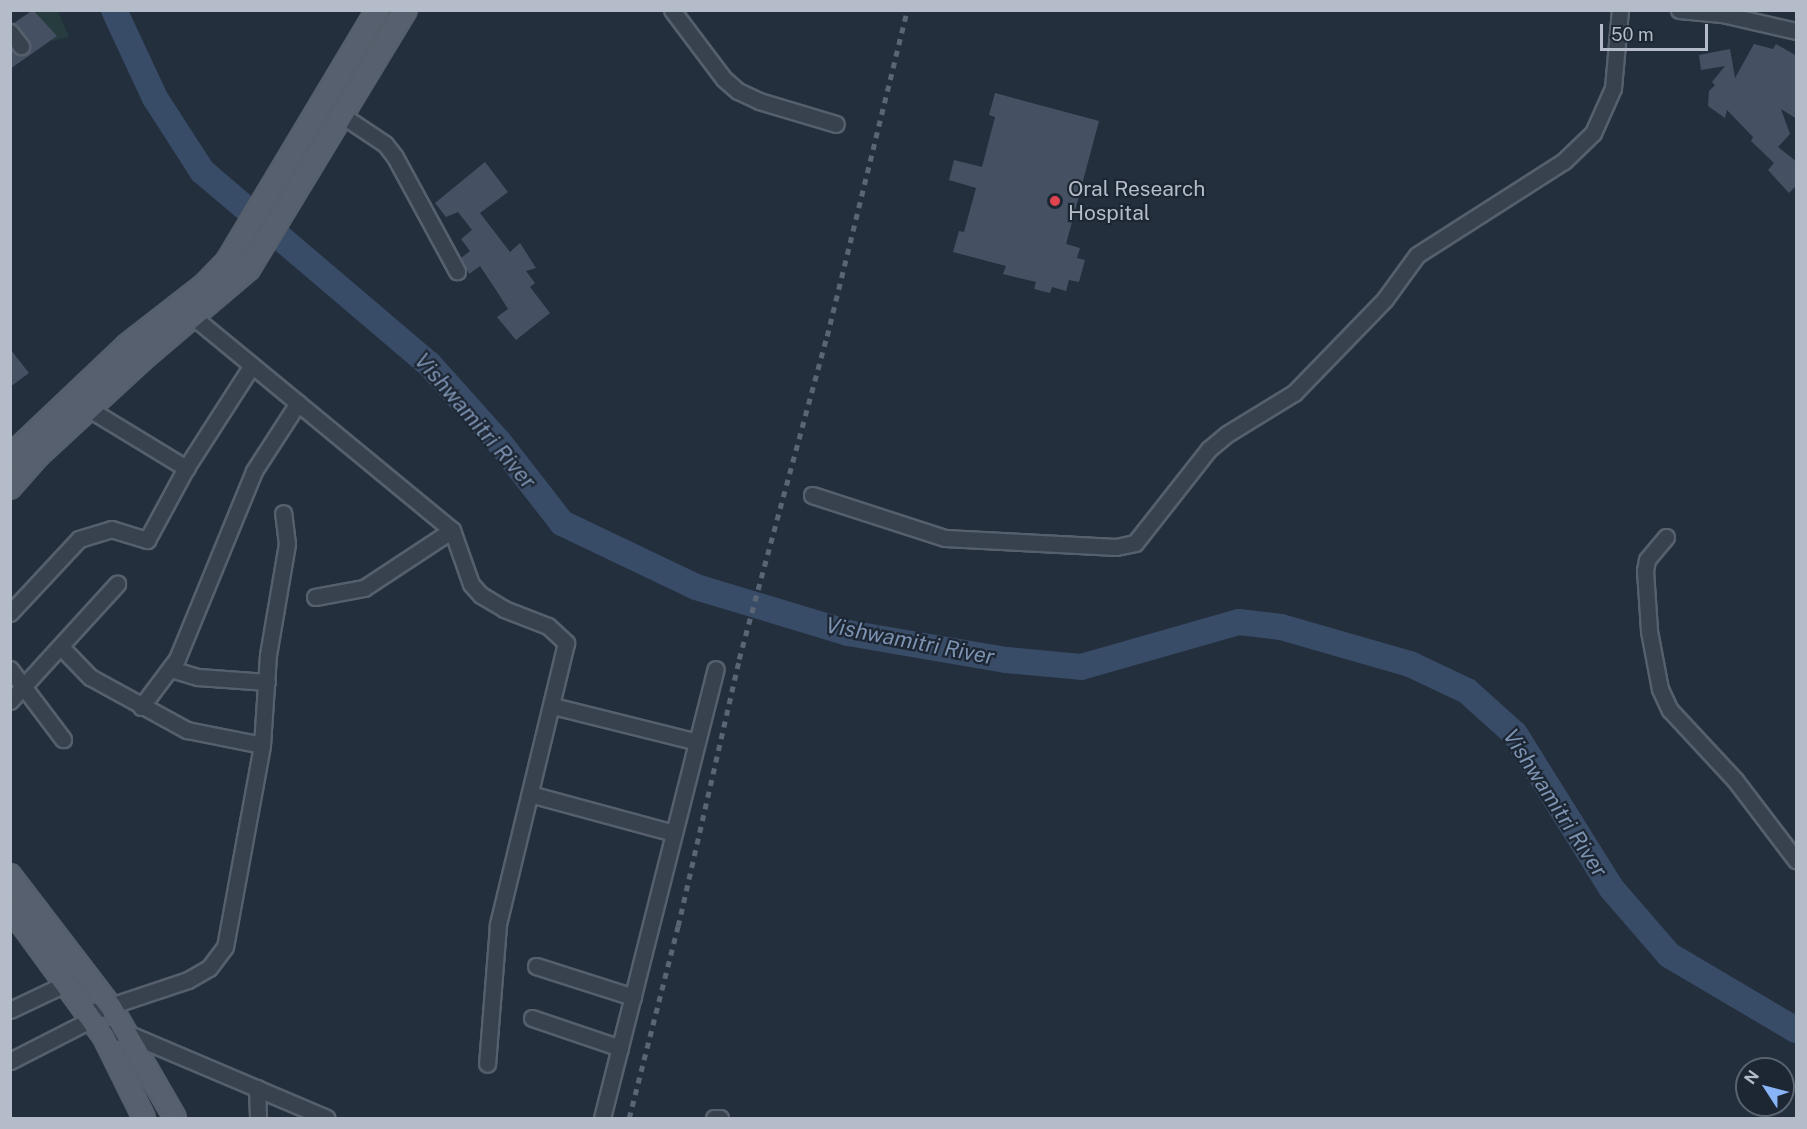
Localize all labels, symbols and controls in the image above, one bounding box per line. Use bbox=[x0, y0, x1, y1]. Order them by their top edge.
scale bar bbox=[1603, 12, 1711, 50]
text: 50 m bbox=[1611, 24, 1654, 45]
place label: Oral Research Hospital bbox=[1068, 176, 1205, 226]
marker: Oral Research Hospital bbox=[1046, 192, 1064, 210]
water label: Vishwamitri River bbox=[409, 348, 541, 494]
water label: Vishwamitri River bbox=[823, 612, 997, 670]
water label: Vishwamitri River bbox=[1497, 724, 1613, 882]
north arrow bbox=[1735, 1057, 1795, 1117]
text: N bbox=[1740, 1067, 1763, 1088]

